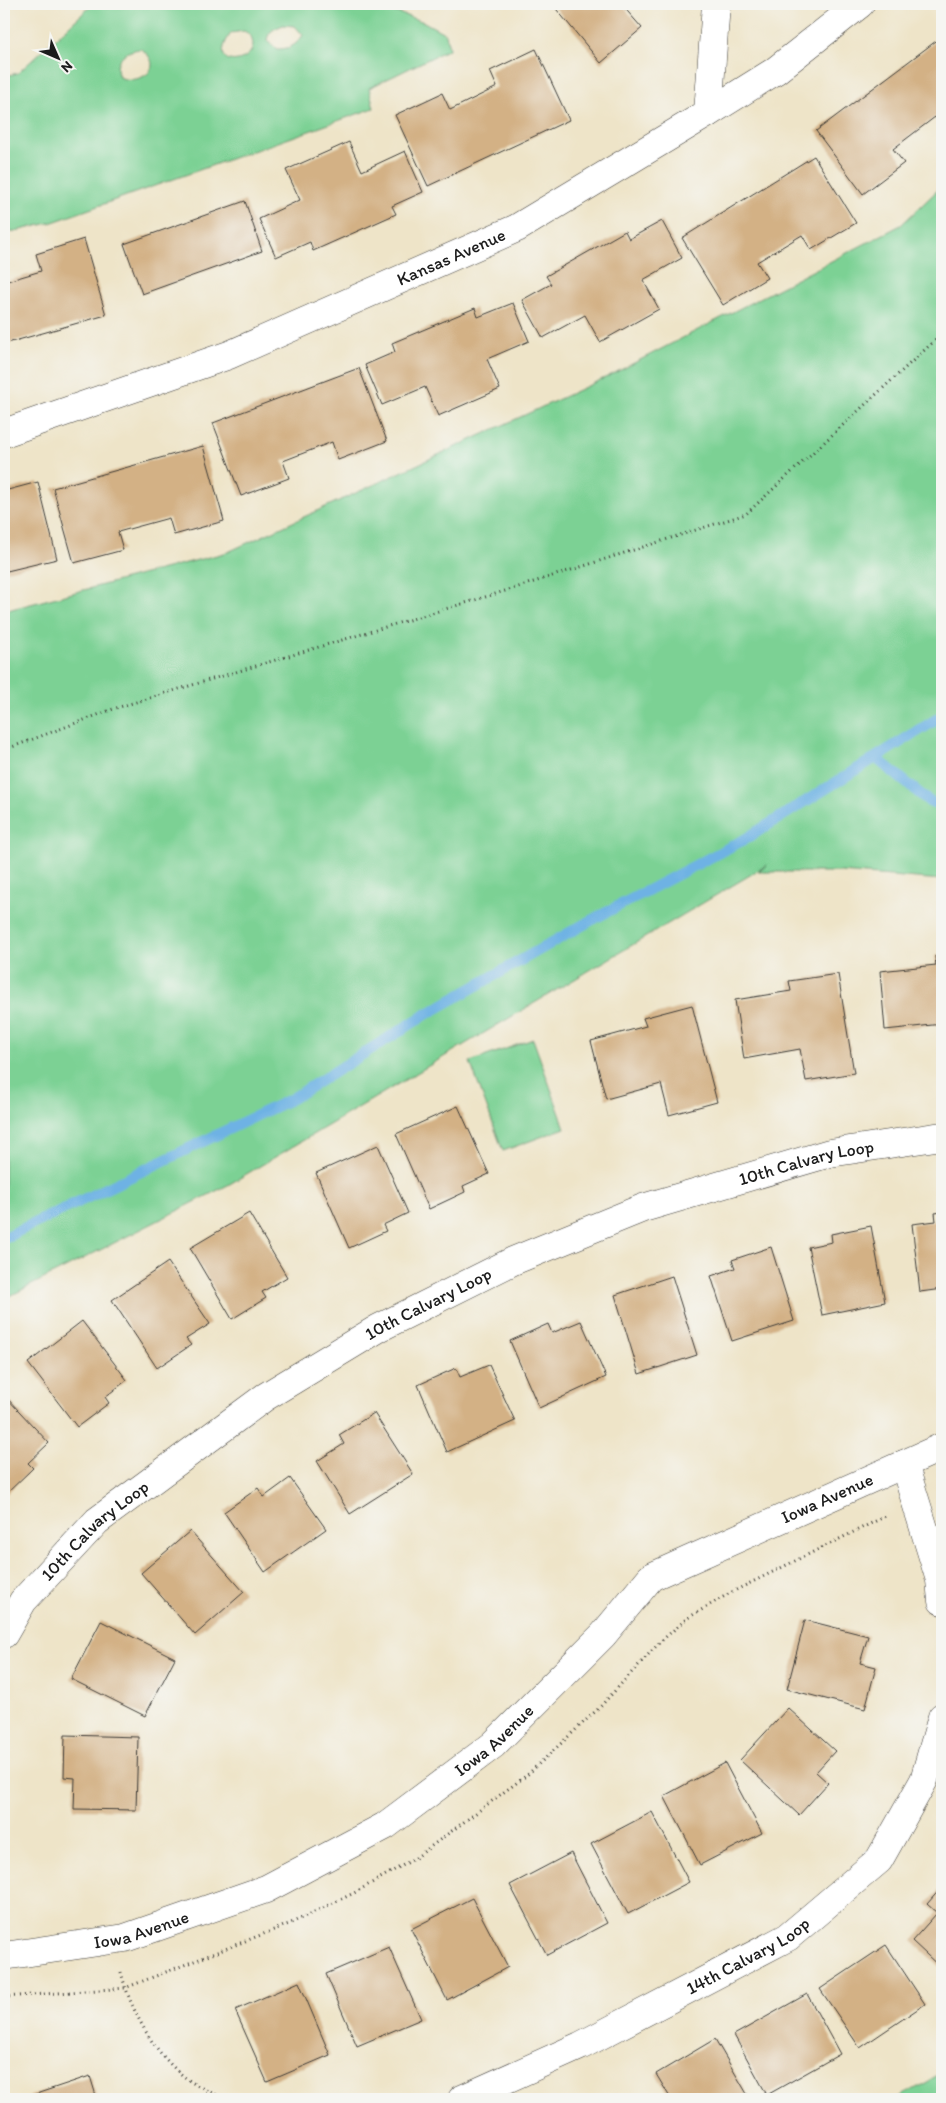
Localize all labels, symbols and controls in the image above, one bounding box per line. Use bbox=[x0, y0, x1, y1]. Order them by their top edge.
north arrow bbox=[32, 32, 82, 82]
text: N bbox=[57, 57, 76, 76]
street label: Kansas Avenue bbox=[393, 223, 509, 291]
street label: 10th Calvary Loop bbox=[736, 1135, 875, 1190]
street label: 10th Calvary Loop bbox=[361, 1263, 495, 1345]
street label: Iowa Avenue bbox=[778, 1468, 877, 1528]
street label: 10th Calvary Loop bbox=[36, 1476, 153, 1585]
street label: Iowa Avenue bbox=[450, 1700, 538, 1781]
street label: Iowa Avenue bbox=[92, 1906, 192, 1954]
street label: 14th Calvary Loop bbox=[682, 1912, 814, 1999]

